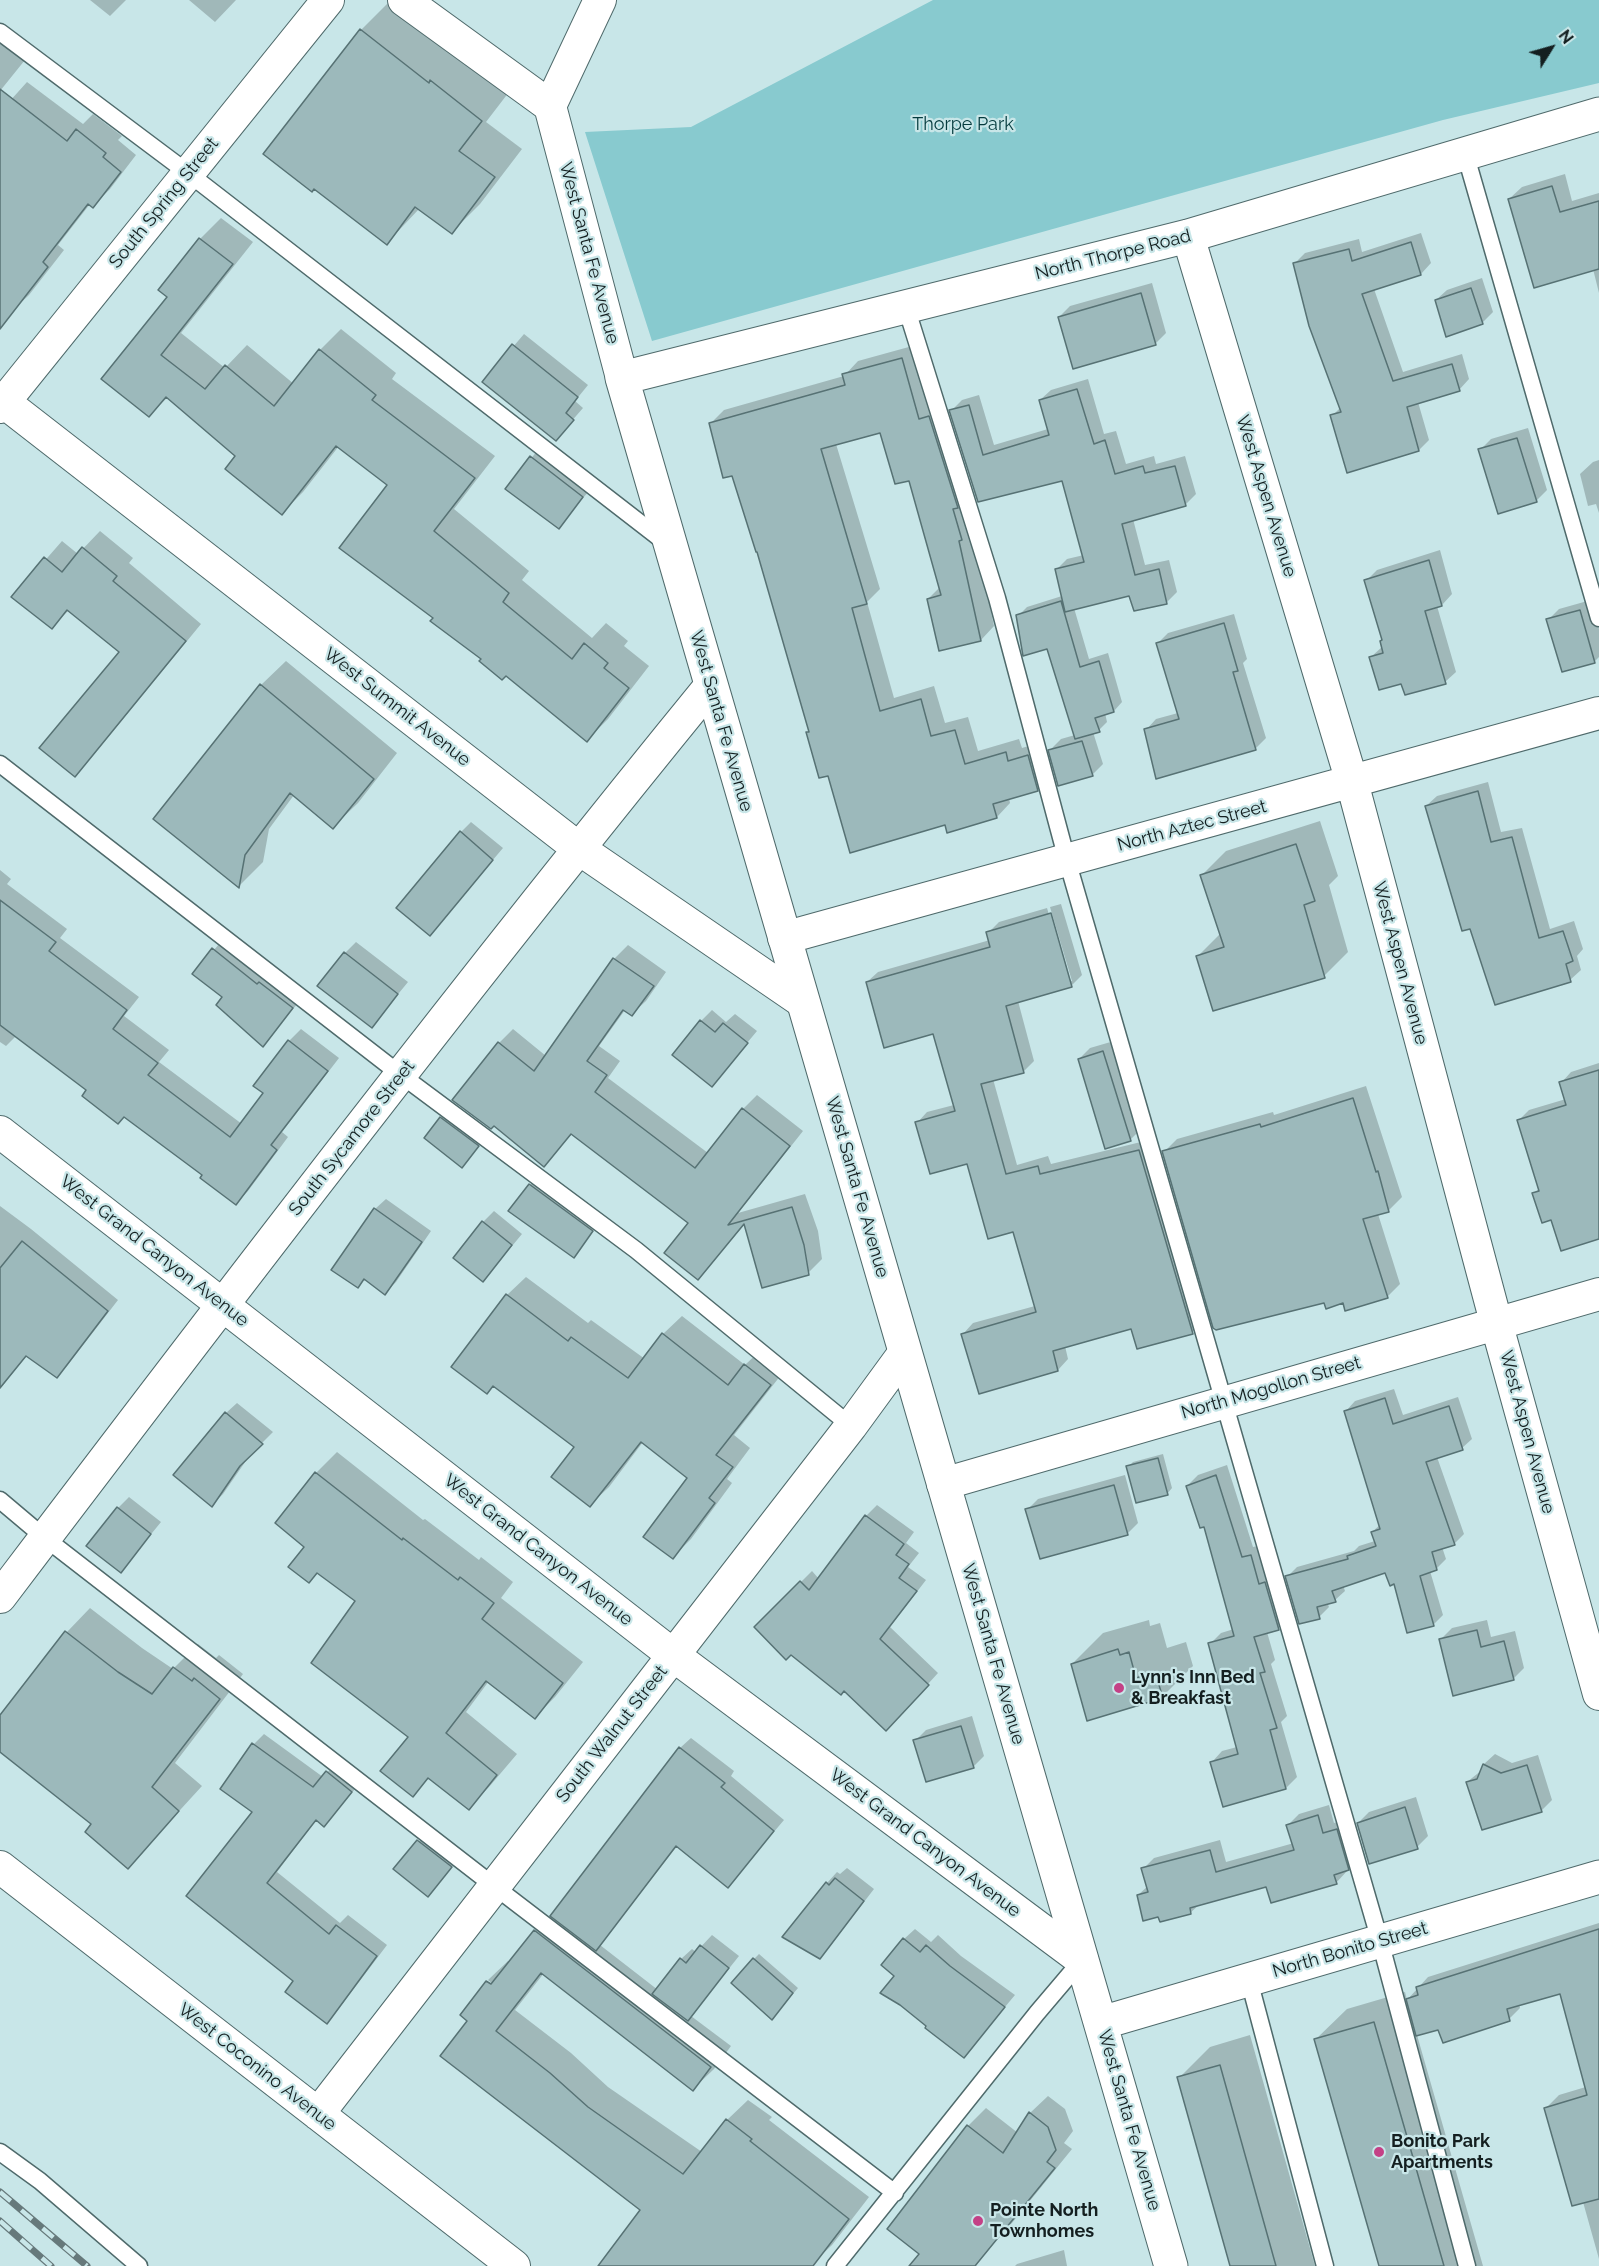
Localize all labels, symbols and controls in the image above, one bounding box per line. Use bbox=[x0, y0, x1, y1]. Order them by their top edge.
north arrow bbox=[1521, 18, 1581, 78]
text: N bbox=[1555, 26, 1577, 47]
park label: Thorpe Park bbox=[912, 114, 1014, 136]
street label: South Spring Street bbox=[105, 133, 223, 273]
street label: West Santa Fe Avenue bbox=[554, 160, 624, 346]
street label: North Thorpe Road bbox=[1033, 225, 1193, 285]
street label: West Aspen Avenue bbox=[1231, 412, 1301, 580]
street label: West Santa Fe Avenue bbox=[685, 628, 757, 814]
street label: West Summit Avenue bbox=[319, 643, 475, 771]
street label: North Aztec Street bbox=[1115, 796, 1269, 856]
street label: West Aspen Avenue bbox=[1368, 879, 1432, 1047]
street label: South Sycamore Street bbox=[285, 1056, 419, 1220]
street label: West Santa Fe Avenue bbox=[821, 1094, 893, 1280]
street label: West Grand Canyon Avenue bbox=[55, 1171, 253, 1331]
street label: West Aspen Avenue bbox=[1495, 1348, 1559, 1516]
street label: North Mogollon Street bbox=[1179, 1352, 1363, 1424]
street label: West Grand Canyon Avenue bbox=[439, 1470, 637, 1630]
street label: West Santa Fe Avenue bbox=[957, 1561, 1029, 1747]
street label: South Walnut Street bbox=[552, 1661, 672, 1807]
place label: Lynn's Inn Bed & Breakfast bbox=[1131, 1667, 1255, 1710]
marker: Lynn's Inn Bed & Breakfast bbox=[1112, 1681, 1126, 1695]
street label: West Grand Canyon Avenue bbox=[825, 1764, 1025, 1922]
street label: North Bonito Street bbox=[1270, 1918, 1430, 1982]
street label: West Coconino Avenue bbox=[174, 1999, 340, 2135]
street label: West Santa Fe Avenue bbox=[1093, 2027, 1165, 2213]
place label: Bonito Park Apartments bbox=[1391, 2131, 1493, 2174]
marker: Bonito Park Apartments bbox=[1372, 2145, 1386, 2159]
place label: Pointe North Townhomes bbox=[990, 2200, 1098, 2242]
marker: Pointe North Townhomes bbox=[971, 2214, 985, 2228]

